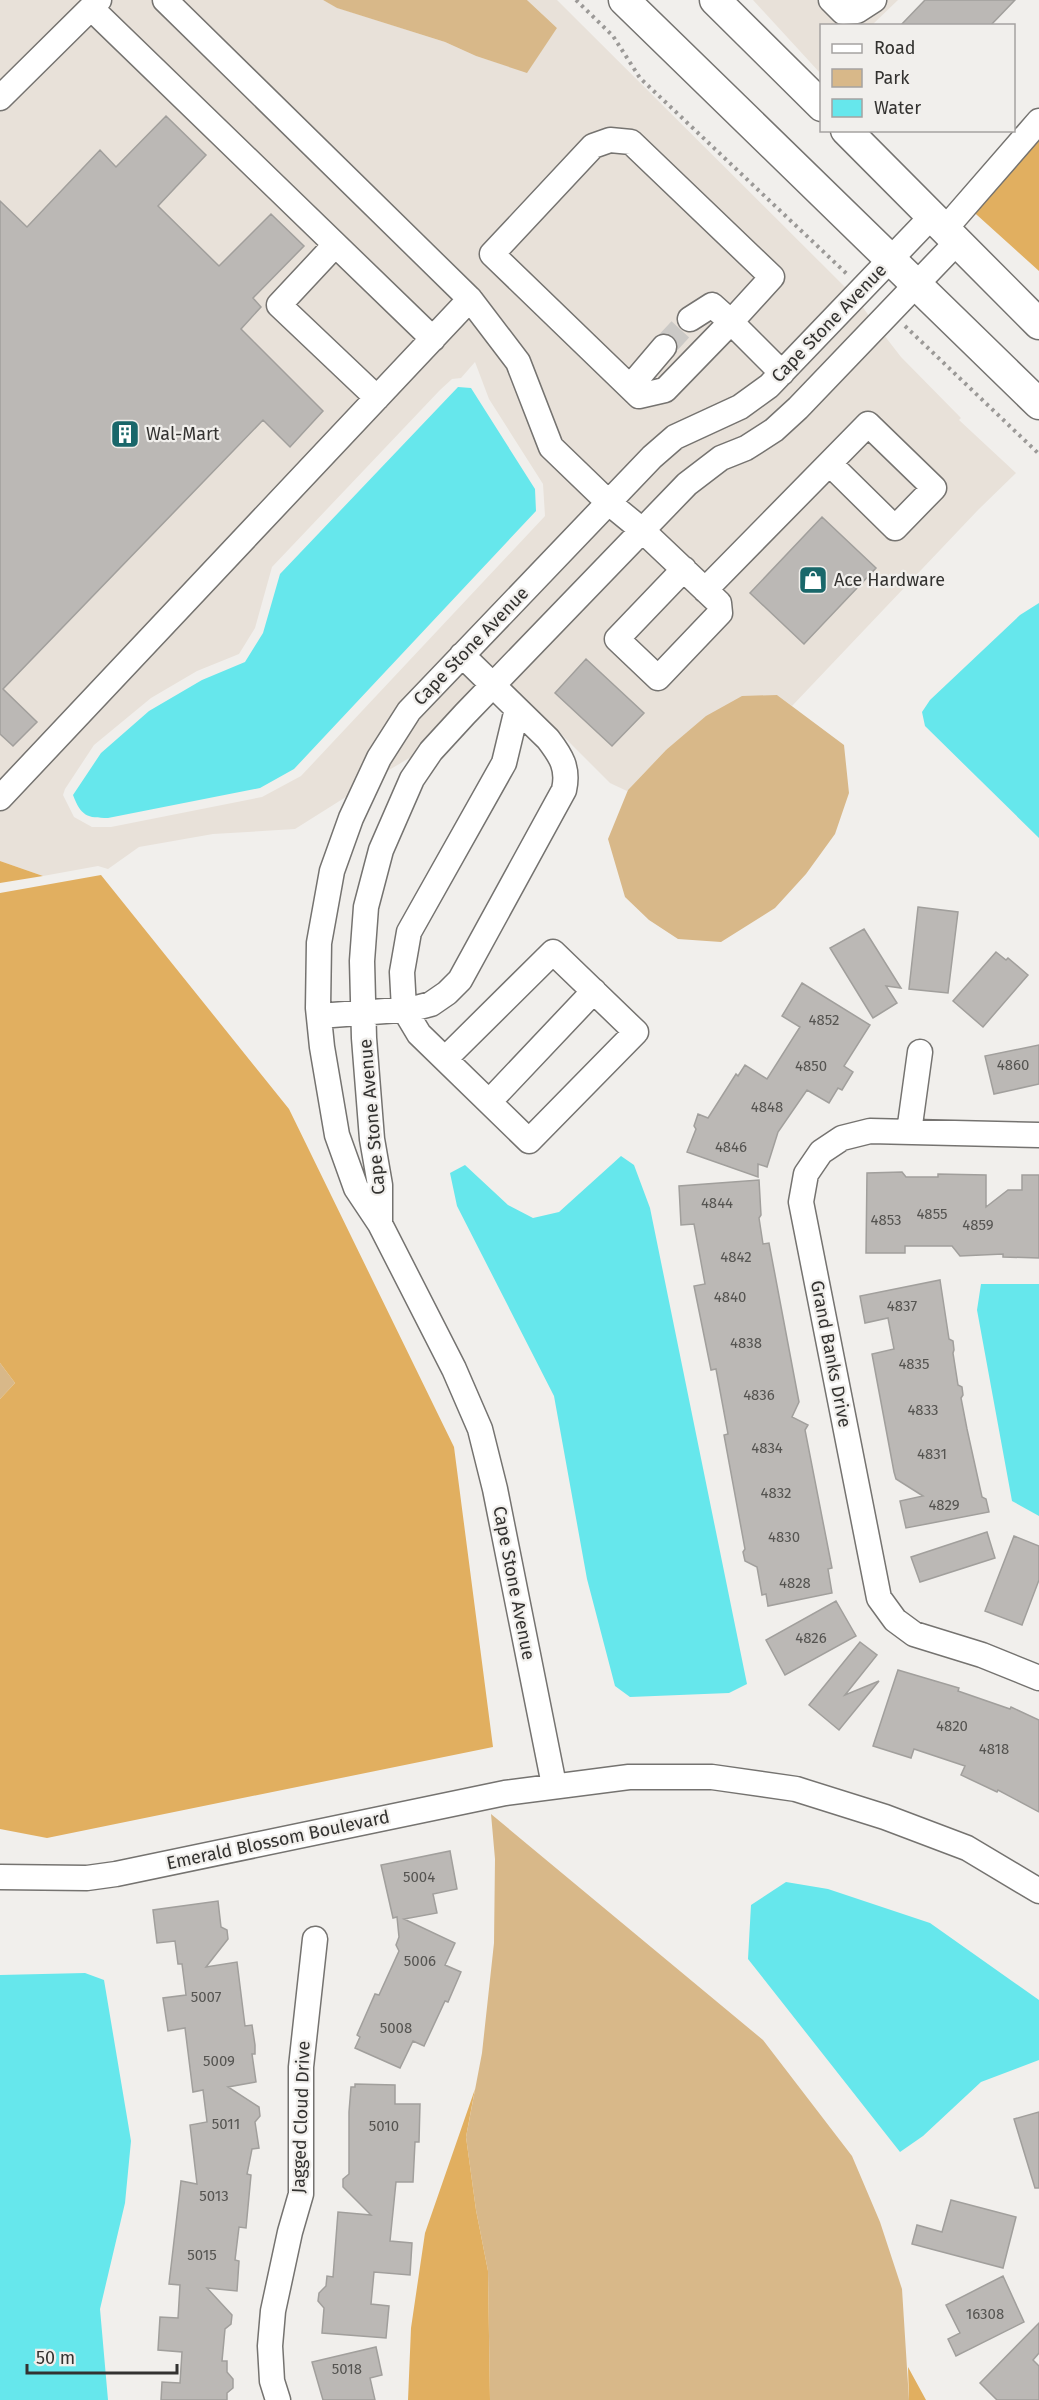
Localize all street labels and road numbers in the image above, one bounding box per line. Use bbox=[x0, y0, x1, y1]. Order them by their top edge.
street label: Cape Stone Avenue bbox=[767, 259, 891, 387]
street label: Cape Stone Avenue bbox=[409, 582, 533, 710]
street label: Cape Stone Avenue bbox=[354, 1038, 390, 1196]
street label: Grand Banks Drive bbox=[806, 1279, 856, 1429]
street label: Cape Stone Avenue bbox=[488, 1504, 540, 1662]
street label: Emerald Blossom Boulevard bbox=[164, 1806, 392, 1874]
street label: Jagged Cloud Drive bbox=[287, 2040, 315, 2194]

